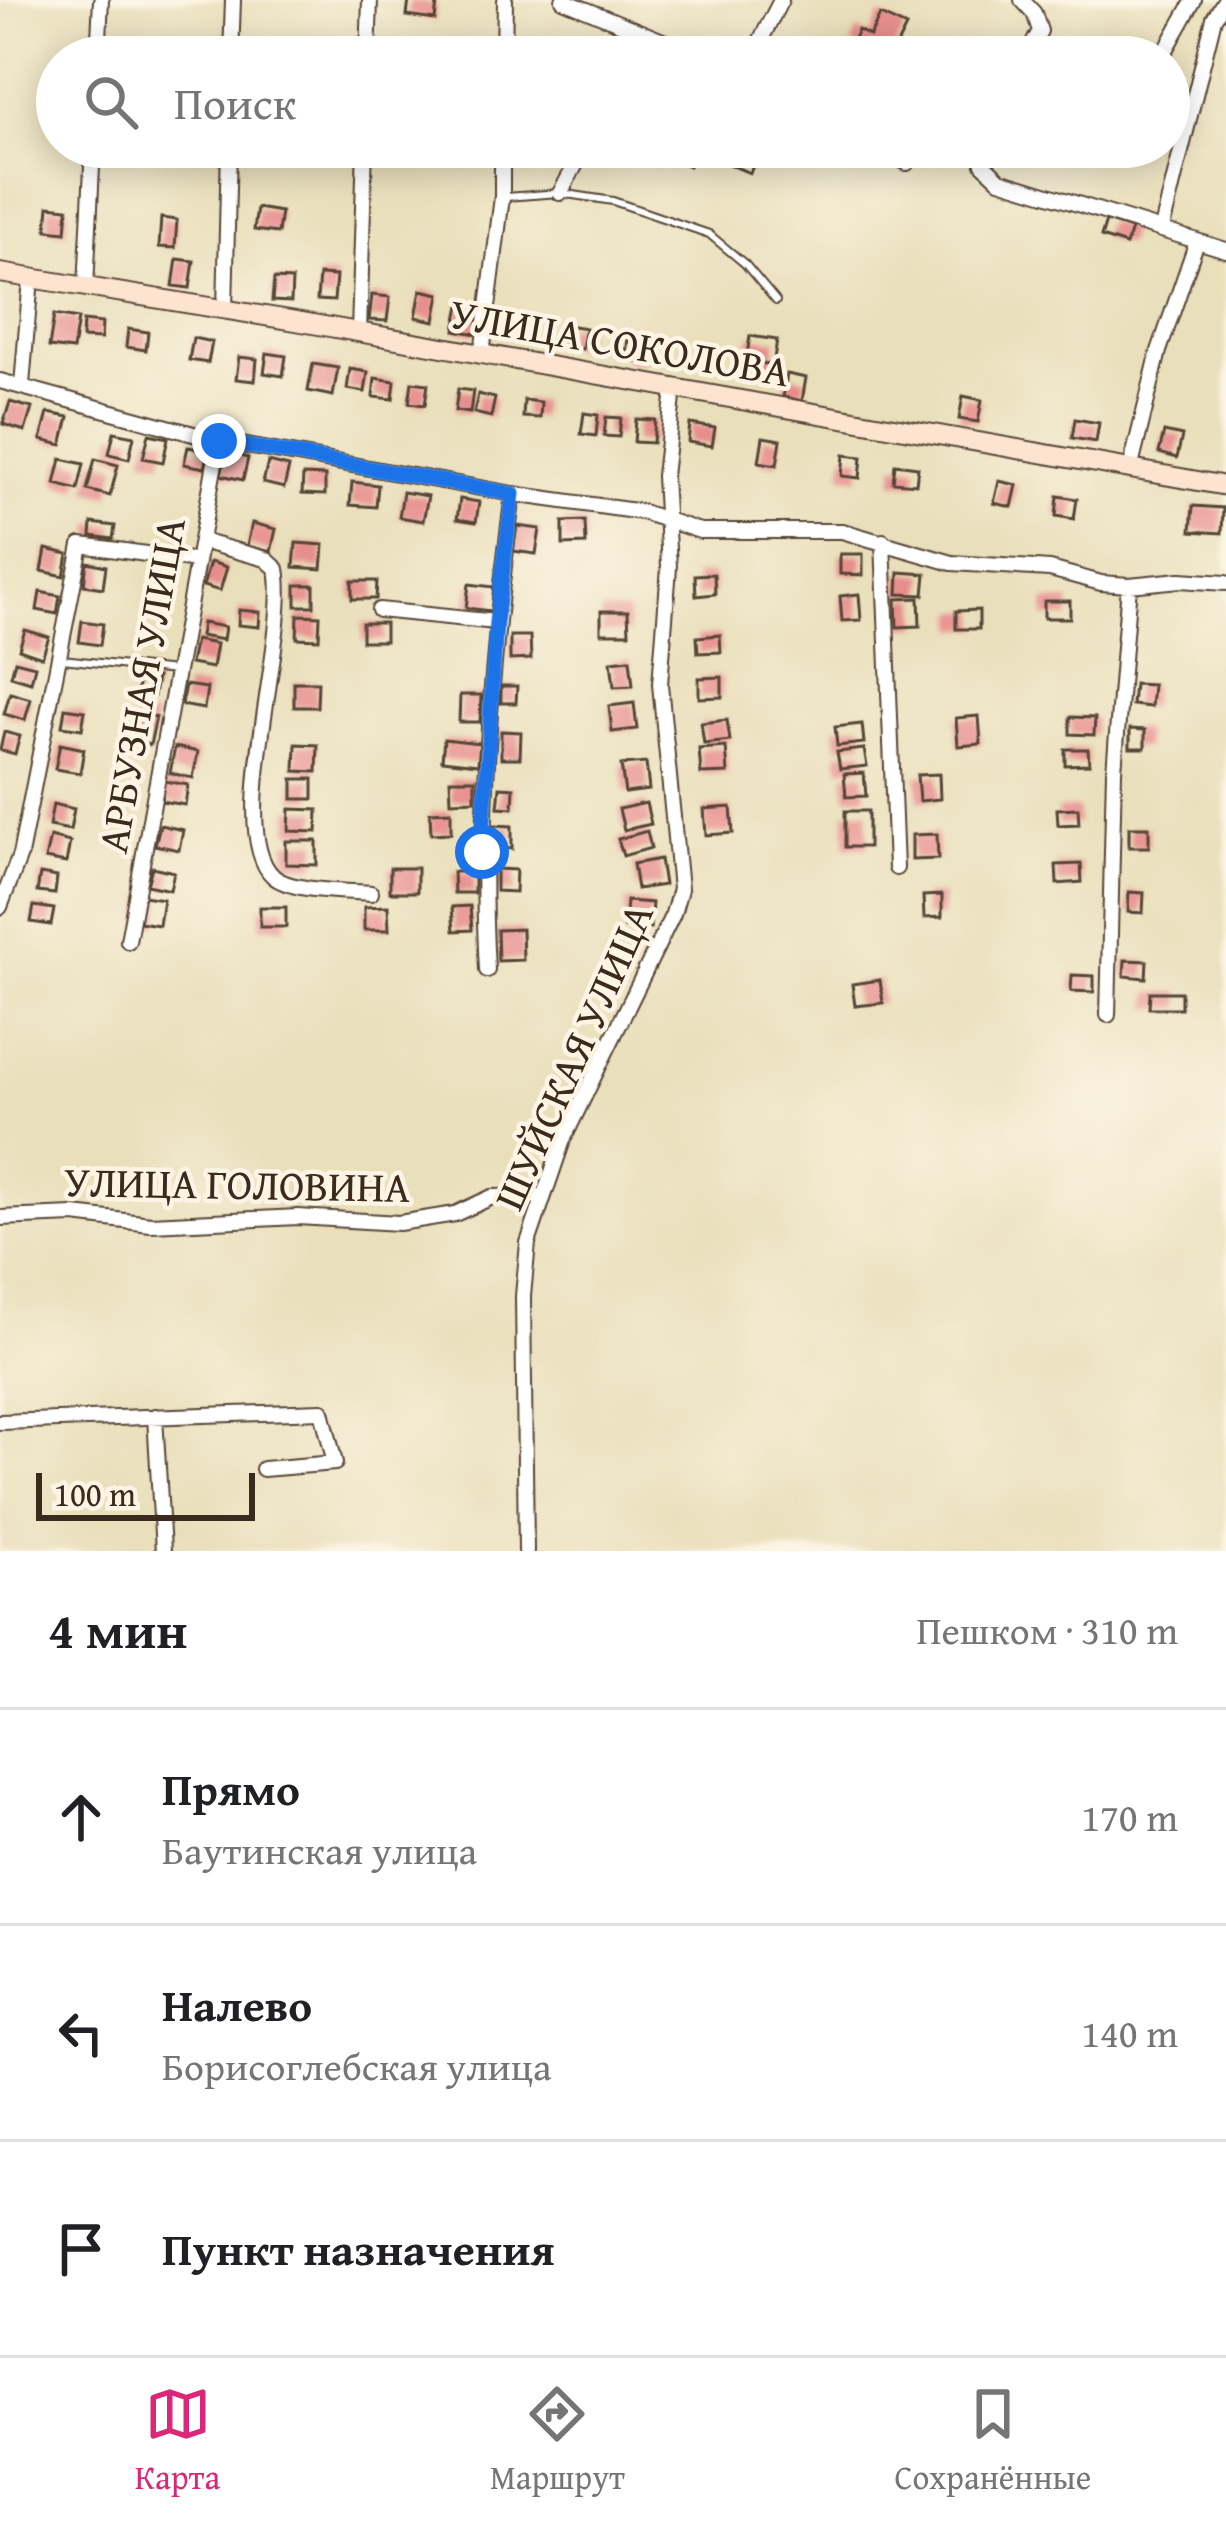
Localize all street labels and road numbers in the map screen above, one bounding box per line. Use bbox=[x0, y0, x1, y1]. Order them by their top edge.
street label: УЛИЦА СОКОЛОВА bbox=[446, 282, 795, 401]
street label: АРБУЗНАЯ УЛИЦА bbox=[81, 512, 200, 857]
street label: ШУЙСКАЯ УЛИЦА bbox=[478, 892, 668, 1219]
street label: УЛИЦА ГОЛОВИНА bbox=[64, 1150, 411, 1217]

